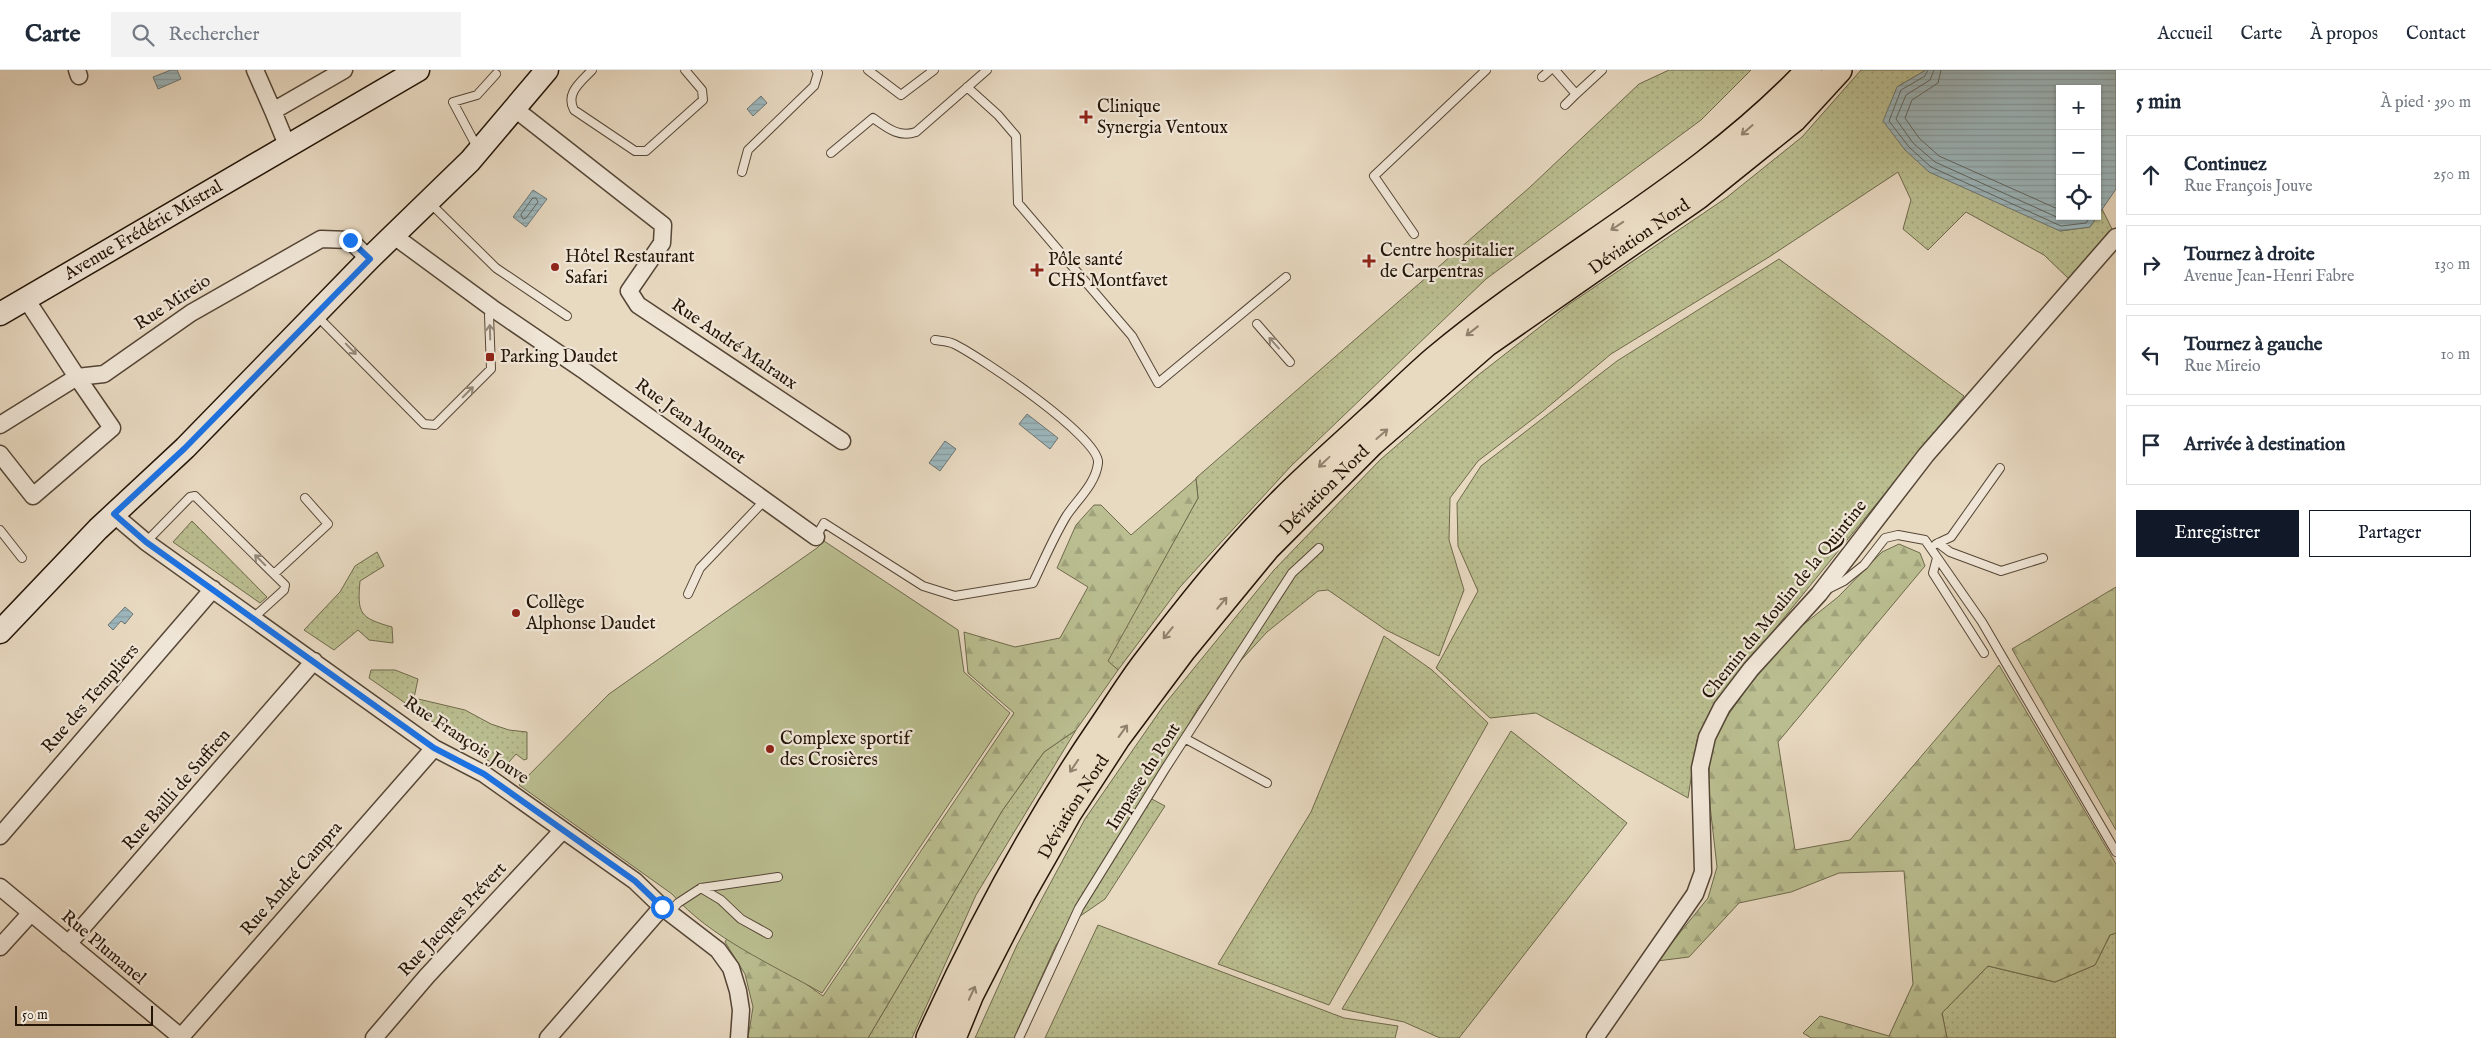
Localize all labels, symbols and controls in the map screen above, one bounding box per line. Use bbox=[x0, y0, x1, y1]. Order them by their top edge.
search box bbox=[111, 12, 461, 57]
text: Carte bbox=[25, 19, 81, 50]
icon: search bbox=[129, 21, 157, 49]
text: Rechercher bbox=[169, 23, 260, 47]
text: Accueil bbox=[2158, 23, 2213, 46]
text: Carte bbox=[2241, 23, 2282, 46]
text: À propos bbox=[2310, 23, 2378, 46]
text: Contact bbox=[2406, 23, 2466, 46]
map controls bbox=[2056, 85, 2101, 220]
button: + bbox=[2056, 85, 2101, 130]
text: 5 min bbox=[2136, 89, 2181, 116]
text: À pied · 390 m bbox=[2381, 93, 2471, 113]
place label: Clinique Synergia Ventoux bbox=[1097, 96, 1228, 140]
marker: Clinique Synergia Ventoux bbox=[1079, 110, 1093, 124]
one-way arrow bbox=[1741, 124, 1754, 135]
button: − bbox=[2056, 130, 2101, 175]
text: Continuez bbox=[2184, 153, 2267, 177]
icon: ahead bbox=[2137, 161, 2165, 189]
text: 250 m bbox=[2433, 165, 2470, 185]
street label: Avenue Frédéric Mistral bbox=[59, 175, 227, 286]
button: locate bbox=[2056, 175, 2101, 220]
text: Rue François Jouve bbox=[2184, 177, 2313, 197]
street label: Déviation Nord bbox=[1584, 194, 1695, 280]
one-way arrow bbox=[1610, 221, 1624, 231]
route end bbox=[339, 229, 362, 252]
place label: Centre hospitalier de Carpentras bbox=[1380, 240, 1515, 284]
text: Tournez à droite bbox=[2184, 243, 2315, 267]
place label: Hôtel Restaurant Safari bbox=[565, 246, 695, 290]
place label: Pôle santé CHS Montfavet bbox=[1048, 249, 1168, 293]
icon: right bbox=[2137, 251, 2165, 279]
marker: Centre hospitalier de Carpentras bbox=[1362, 254, 1376, 268]
text: 130 m bbox=[2434, 255, 2470, 275]
marker: Hôtel Restaurant Safari bbox=[549, 261, 561, 273]
marker: Pôle santé CHS Montfavet bbox=[1030, 263, 1044, 277]
text: Avenue Jean-Henri Fabre bbox=[2184, 267, 2354, 287]
street label: Rue Mireio bbox=[131, 270, 216, 336]
street label: Rue André Malraux bbox=[666, 294, 802, 396]
one-way arrow bbox=[485, 324, 494, 340]
one-way arrow bbox=[1466, 325, 1479, 336]
text: Tournez à gauche bbox=[2184, 333, 2323, 357]
one-way arrow bbox=[1268, 337, 1279, 350]
icon: left bbox=[2137, 341, 2165, 369]
one-way arrow bbox=[345, 343, 357, 355]
text: 10 m bbox=[2440, 345, 2470, 365]
place label: Parking Daudet bbox=[500, 346, 618, 369]
marker: Parking Daudet bbox=[484, 351, 496, 363]
text: Rue Mireio bbox=[2184, 357, 2261, 377]
street label: Rue Jean Monnet bbox=[630, 374, 750, 470]
one-way arrow bbox=[461, 386, 474, 398]
one-way arrow bbox=[1376, 429, 1389, 440]
icon: arrive bbox=[2137, 431, 2165, 459]
text: Arrivée à destination bbox=[2184, 433, 2345, 457]
street label: Déviation Nord bbox=[1275, 440, 1375, 540]
one-way arrow bbox=[1318, 456, 1331, 467]
street label: Chemin du Moulin de la Quintine bbox=[1697, 495, 1873, 705]
button: Enregistrer bbox=[2136, 510, 2299, 557]
button: Partager bbox=[2309, 510, 2471, 557]
one-way arrow bbox=[253, 554, 266, 566]
place label: Collège Alphonse Daudet bbox=[525, 592, 656, 636]
one-way arrow bbox=[1216, 596, 1228, 609]
marker: Collège Alphonse Daudet bbox=[510, 607, 522, 619]
one-way arrow bbox=[1163, 627, 1174, 640]
street label: Rue des Templiers bbox=[37, 640, 145, 758]
street label: Rue François Jouve bbox=[399, 692, 533, 790]
street label: Impasse du Pont bbox=[1102, 719, 1186, 835]
street label: Rue Bailli de Suffren bbox=[118, 724, 236, 856]
one-way arrow bbox=[1117, 725, 1128, 738]
place label: Complexe sportif des Crosières bbox=[780, 728, 913, 772]
marker: Complexe sportif des Crosières bbox=[764, 743, 776, 755]
street label: Déviation Nord bbox=[1033, 750, 1115, 863]
one-way arrow bbox=[1069, 759, 1080, 773]
street label: Rue André Campra bbox=[236, 817, 348, 941]
street label: Rue Jacques Prévert bbox=[394, 858, 512, 982]
route start bbox=[651, 896, 674, 919]
street label: Rue Plumanel bbox=[56, 906, 150, 990]
one-way arrow bbox=[968, 986, 977, 1001]
scale bar bbox=[15, 1003, 152, 1026]
text: 50 m bbox=[22, 1006, 48, 1024]

